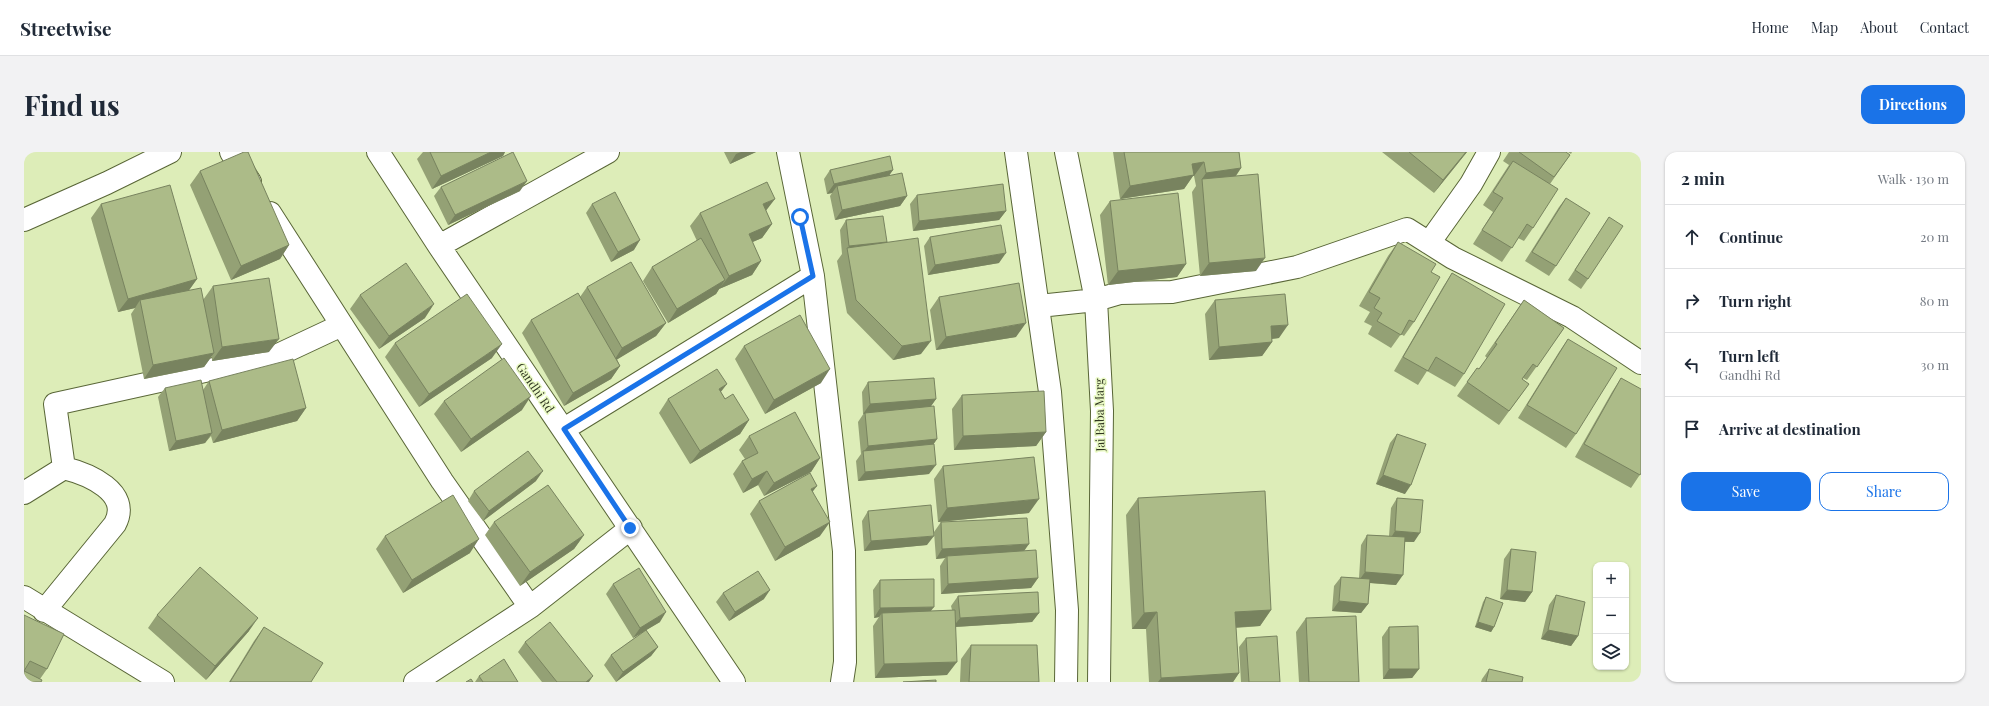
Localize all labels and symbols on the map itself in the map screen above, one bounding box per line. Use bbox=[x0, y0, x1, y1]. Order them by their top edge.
route start bbox=[791, 208, 809, 226]
street label: Gandhi Rd bbox=[513, 359, 558, 415]
street label: Jai Baba Marg bbox=[1090, 378, 1108, 453]
route end bbox=[621, 519, 639, 537]

